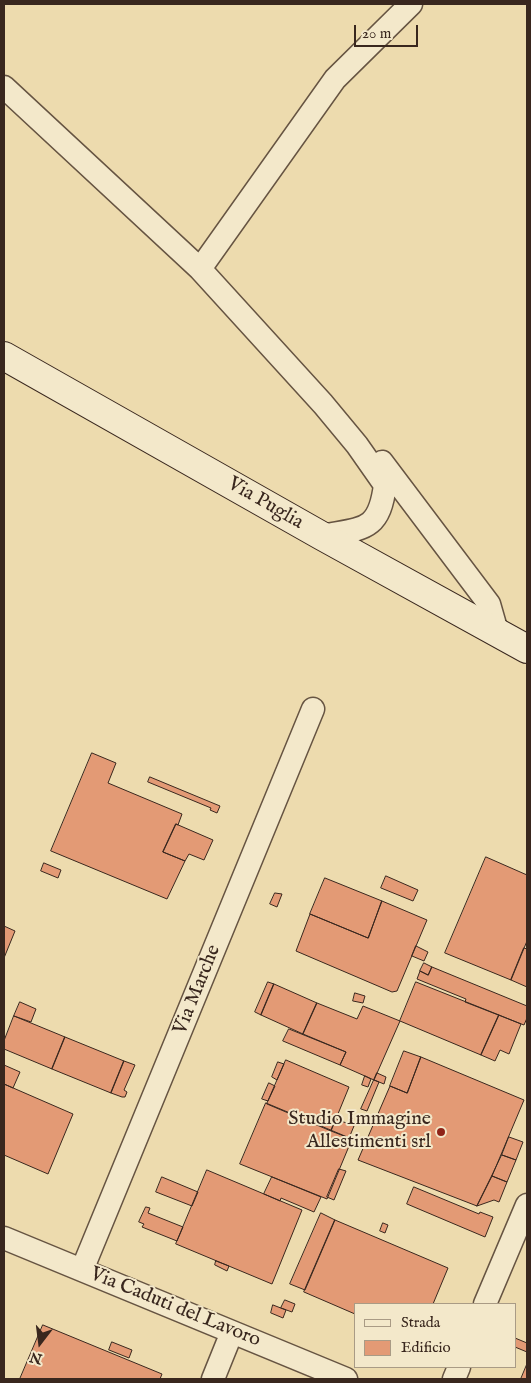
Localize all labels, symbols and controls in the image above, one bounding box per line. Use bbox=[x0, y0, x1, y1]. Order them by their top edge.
scale bar bbox=[356, 15, 420, 47]
text: 20 m bbox=[362, 24, 391, 43]
street label: Via Puglia bbox=[223, 473, 307, 535]
street label: Via Marche bbox=[169, 942, 227, 1038]
place label: Studio Immagine Allestimenti srl bbox=[288, 1108, 431, 1155]
marker: Studio Immagine Allestimenti srl bbox=[435, 1126, 447, 1138]
street label: Via Caduti del Lavoro bbox=[86, 1263, 264, 1353]
legend bbox=[354, 1303, 516, 1368]
text: Strada bbox=[401, 1313, 440, 1332]
north arrow bbox=[15, 1318, 65, 1368]
text: Edificio bbox=[401, 1338, 451, 1357]
text: N bbox=[28, 1347, 44, 1368]

